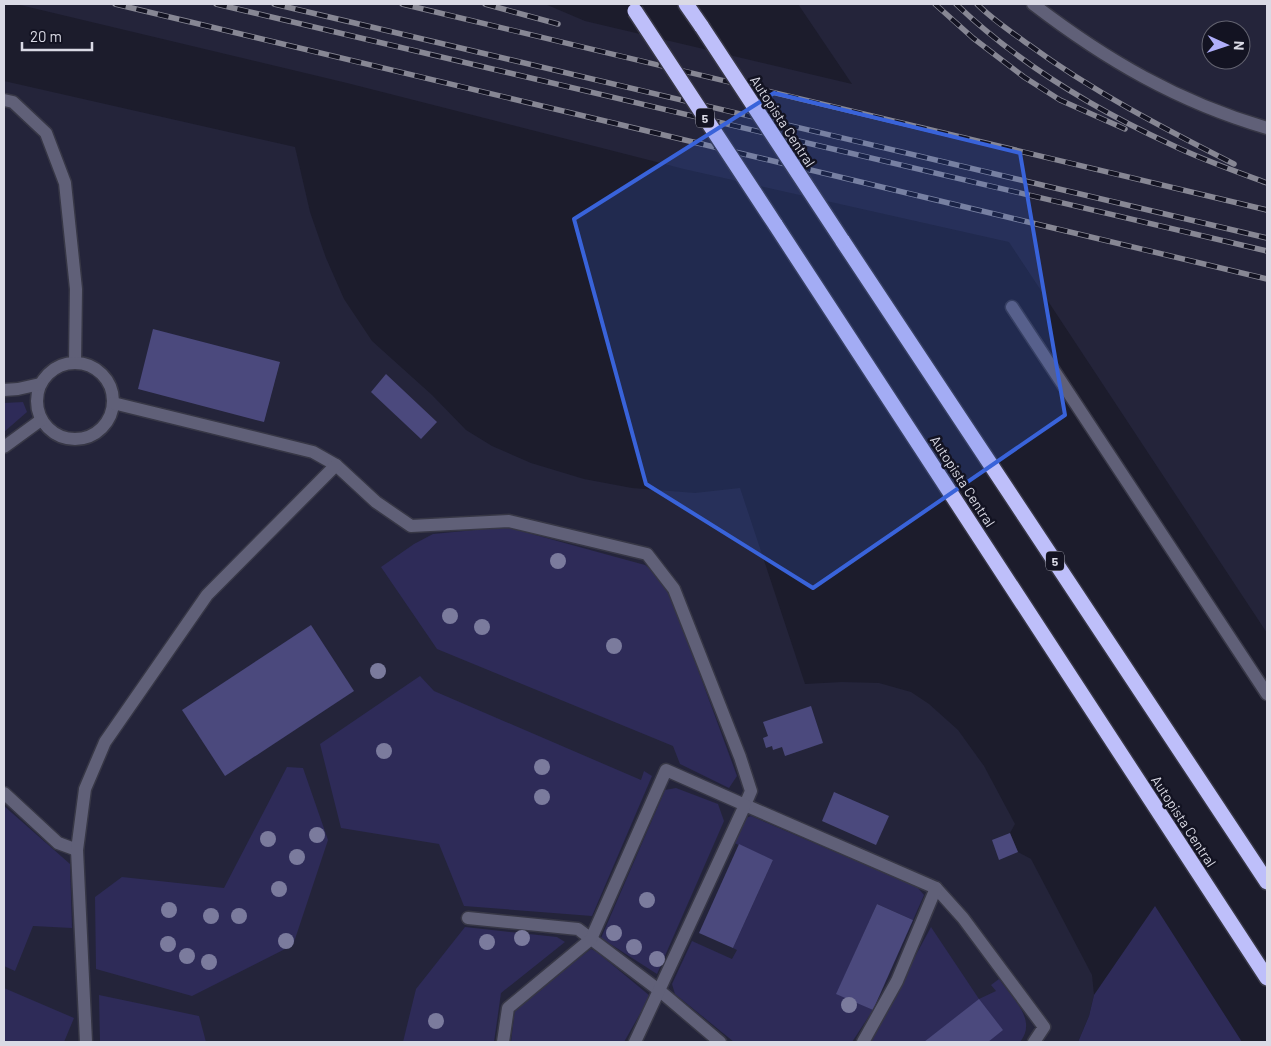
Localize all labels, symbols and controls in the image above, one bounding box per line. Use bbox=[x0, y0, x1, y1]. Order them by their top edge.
scale bar bbox=[22, 20, 92, 52]
north arrow bbox=[1201, 20, 1251, 70]
text: 20 m bbox=[30, 27, 62, 45]
text: N bbox=[1231, 41, 1248, 51]
street label: Autopista Central bbox=[747, 72, 819, 170]
road number: 5 bbox=[696, 109, 714, 128]
street label: Autopista Central bbox=[927, 432, 999, 530]
road number: 5 bbox=[1046, 552, 1064, 570]
street label: Autopista Central bbox=[1148, 772, 1220, 870]

